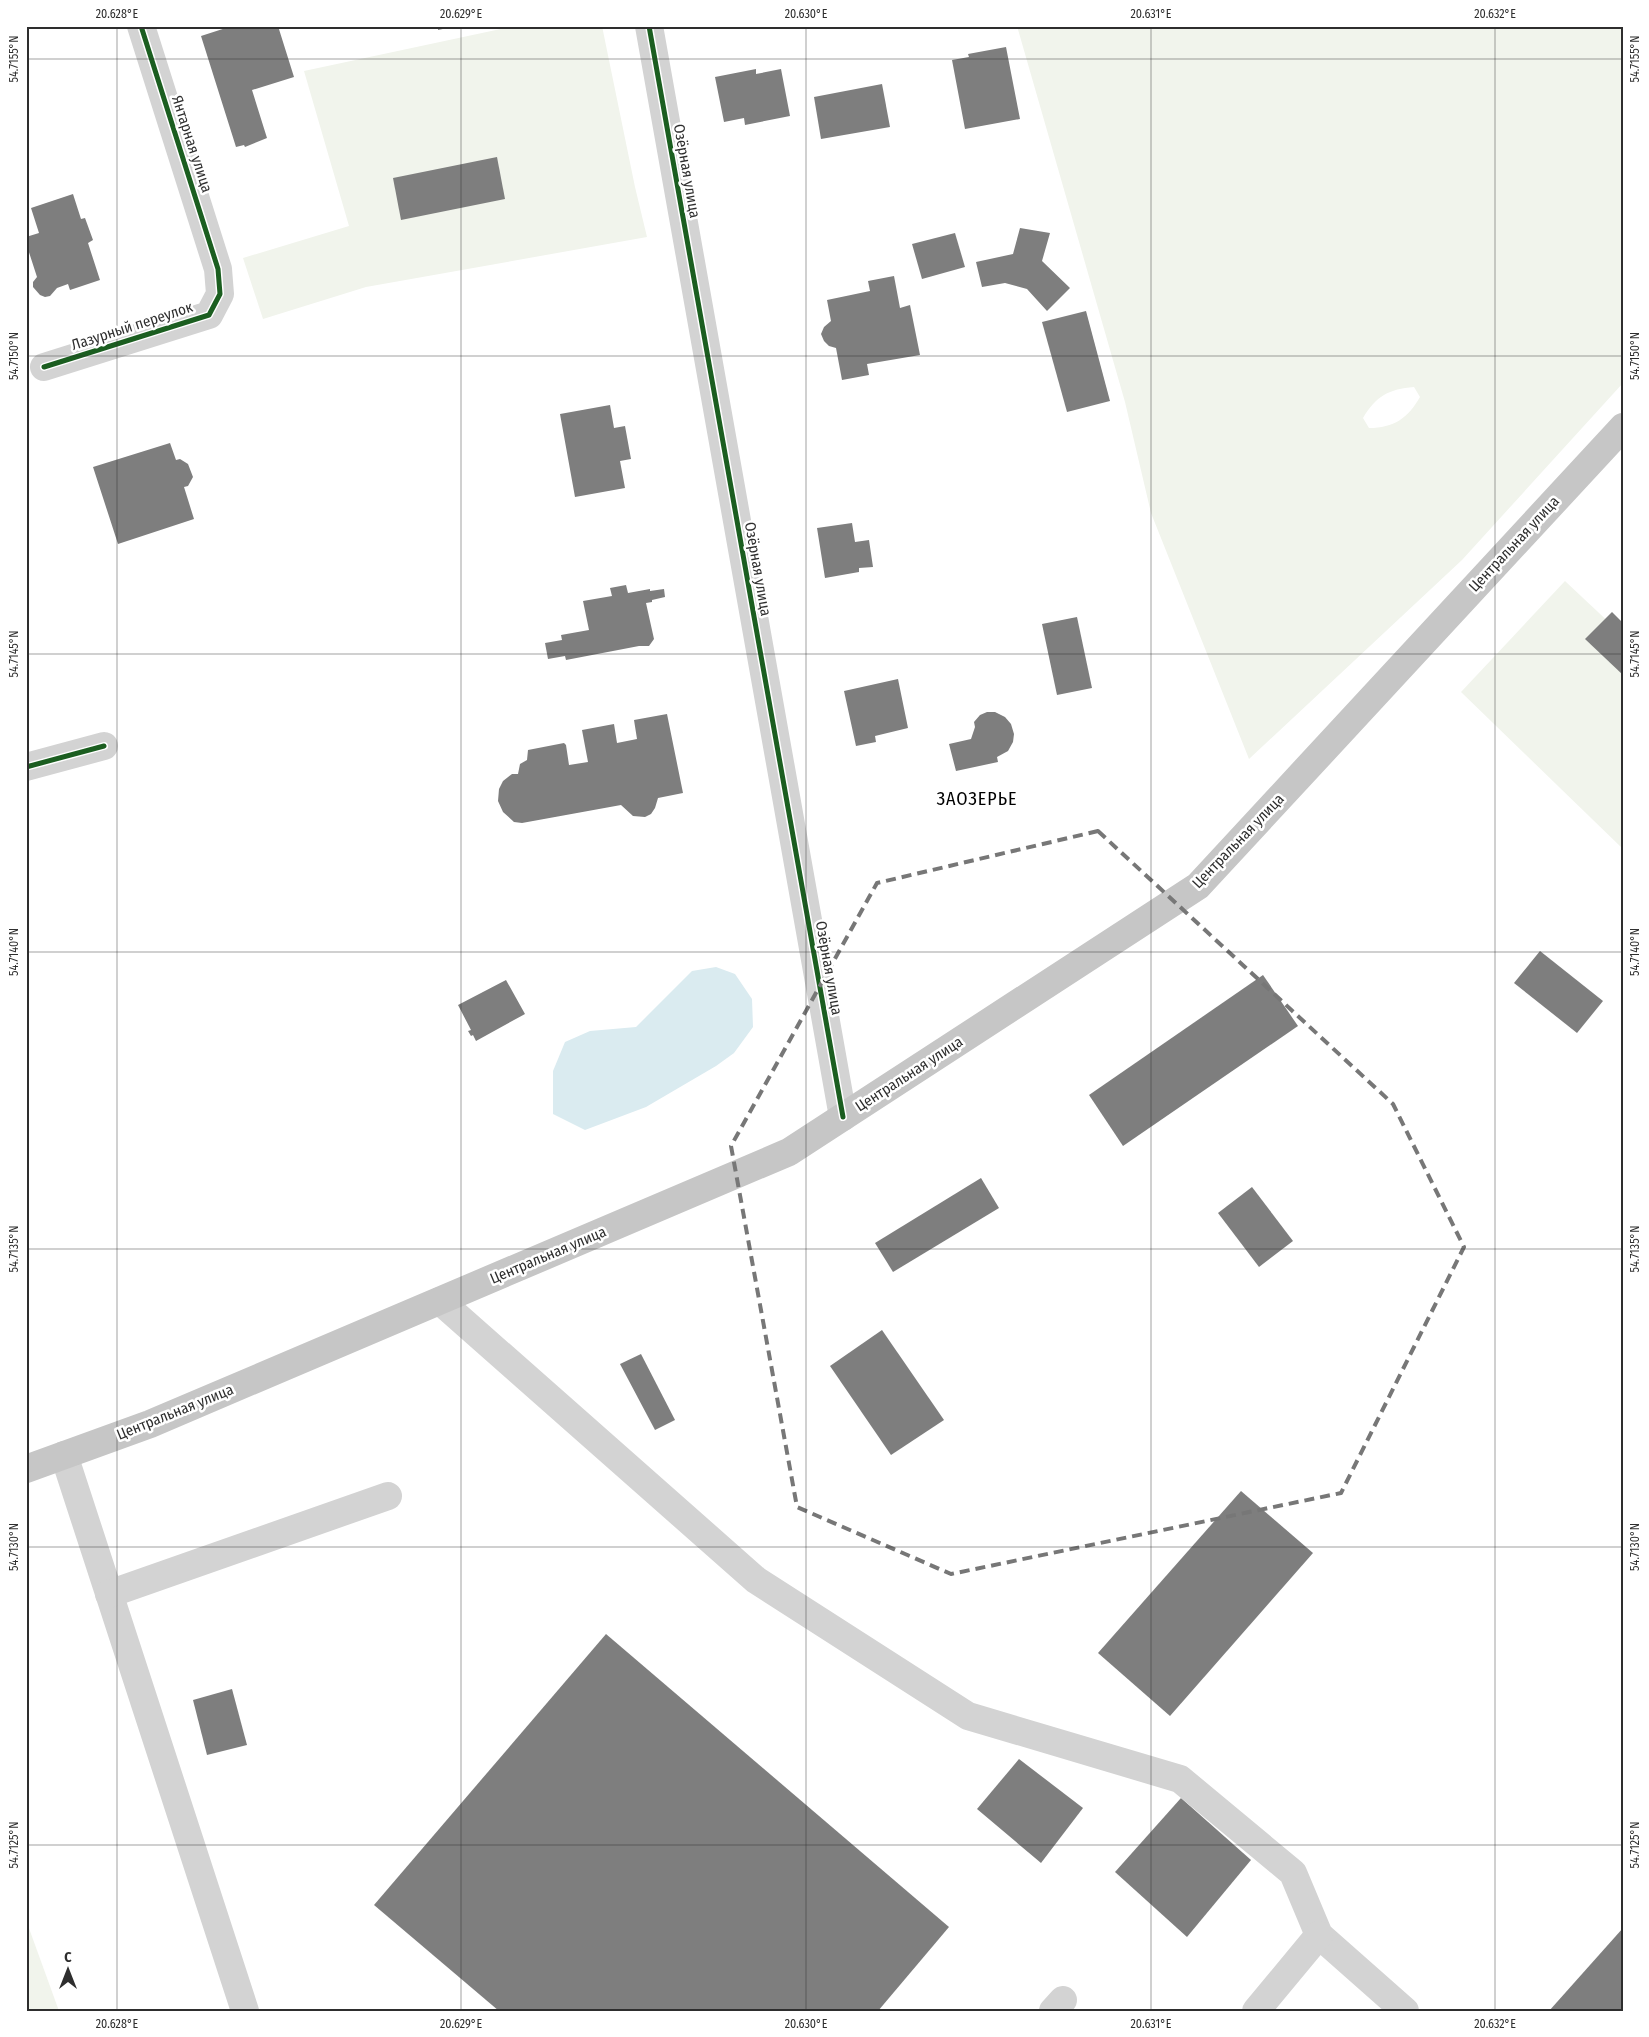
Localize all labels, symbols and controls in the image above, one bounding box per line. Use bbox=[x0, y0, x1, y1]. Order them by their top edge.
text: 20.628°E bbox=[96, 7, 139, 21]
text: 20.629°E bbox=[440, 7, 482, 21]
text: 20.630°E bbox=[785, 7, 828, 21]
text: 20.631°E bbox=[1131, 7, 1172, 21]
text: 20.632°E bbox=[1474, 7, 1516, 21]
text: 54.7155°N bbox=[7, 36, 21, 83]
text: 54.7155°N bbox=[1628, 36, 1642, 83]
street label: Янтарная улица bbox=[168, 93, 216, 195]
street label: Озёрная улица bbox=[670, 123, 704, 219]
street label: Лазурный переулок bbox=[69, 298, 195, 354]
text: 54.7150°N bbox=[7, 332, 21, 380]
text: 54.7150°N bbox=[1628, 332, 1642, 380]
street label: Центральная улица bbox=[1465, 492, 1563, 596]
street label: Озёрная улица bbox=[741, 521, 775, 617]
text: 54.7145°N bbox=[7, 630, 21, 678]
text: 54.7145°N bbox=[1628, 630, 1642, 678]
district label: ЗАОЗЕРЬЕ bbox=[937, 788, 1017, 810]
street label: Центральная улица bbox=[1188, 790, 1288, 892]
street label: Озёрная улица bbox=[812, 920, 846, 1016]
text: 54.7140°N bbox=[7, 928, 21, 976]
text: 54.7140°N bbox=[1628, 928, 1642, 976]
street label: Центральная улица bbox=[852, 1033, 966, 1115]
street label: Центральная улица bbox=[487, 1222, 609, 1288]
text: 54.7135°N bbox=[7, 1226, 21, 1272]
text: 54.7135°N bbox=[1628, 1226, 1642, 1272]
street label: Центральная улица bbox=[114, 1380, 236, 1444]
text: 54.7130°N bbox=[7, 1523, 21, 1571]
text: 54.7130°N bbox=[1628, 1523, 1642, 1571]
text: 54.7125°N bbox=[7, 1822, 21, 1868]
text: 54.7125°N bbox=[1628, 1822, 1642, 1868]
north arrow bbox=[42, 1944, 92, 1994]
text: С bbox=[64, 1949, 72, 1966]
text: 20.628°E bbox=[96, 2017, 139, 2031]
text: 20.629°E bbox=[440, 2017, 482, 2031]
text: 20.630°E bbox=[785, 2017, 828, 2031]
text: 20.631°E bbox=[1131, 2017, 1172, 2031]
text: 20.632°E bbox=[1474, 2017, 1516, 2031]

